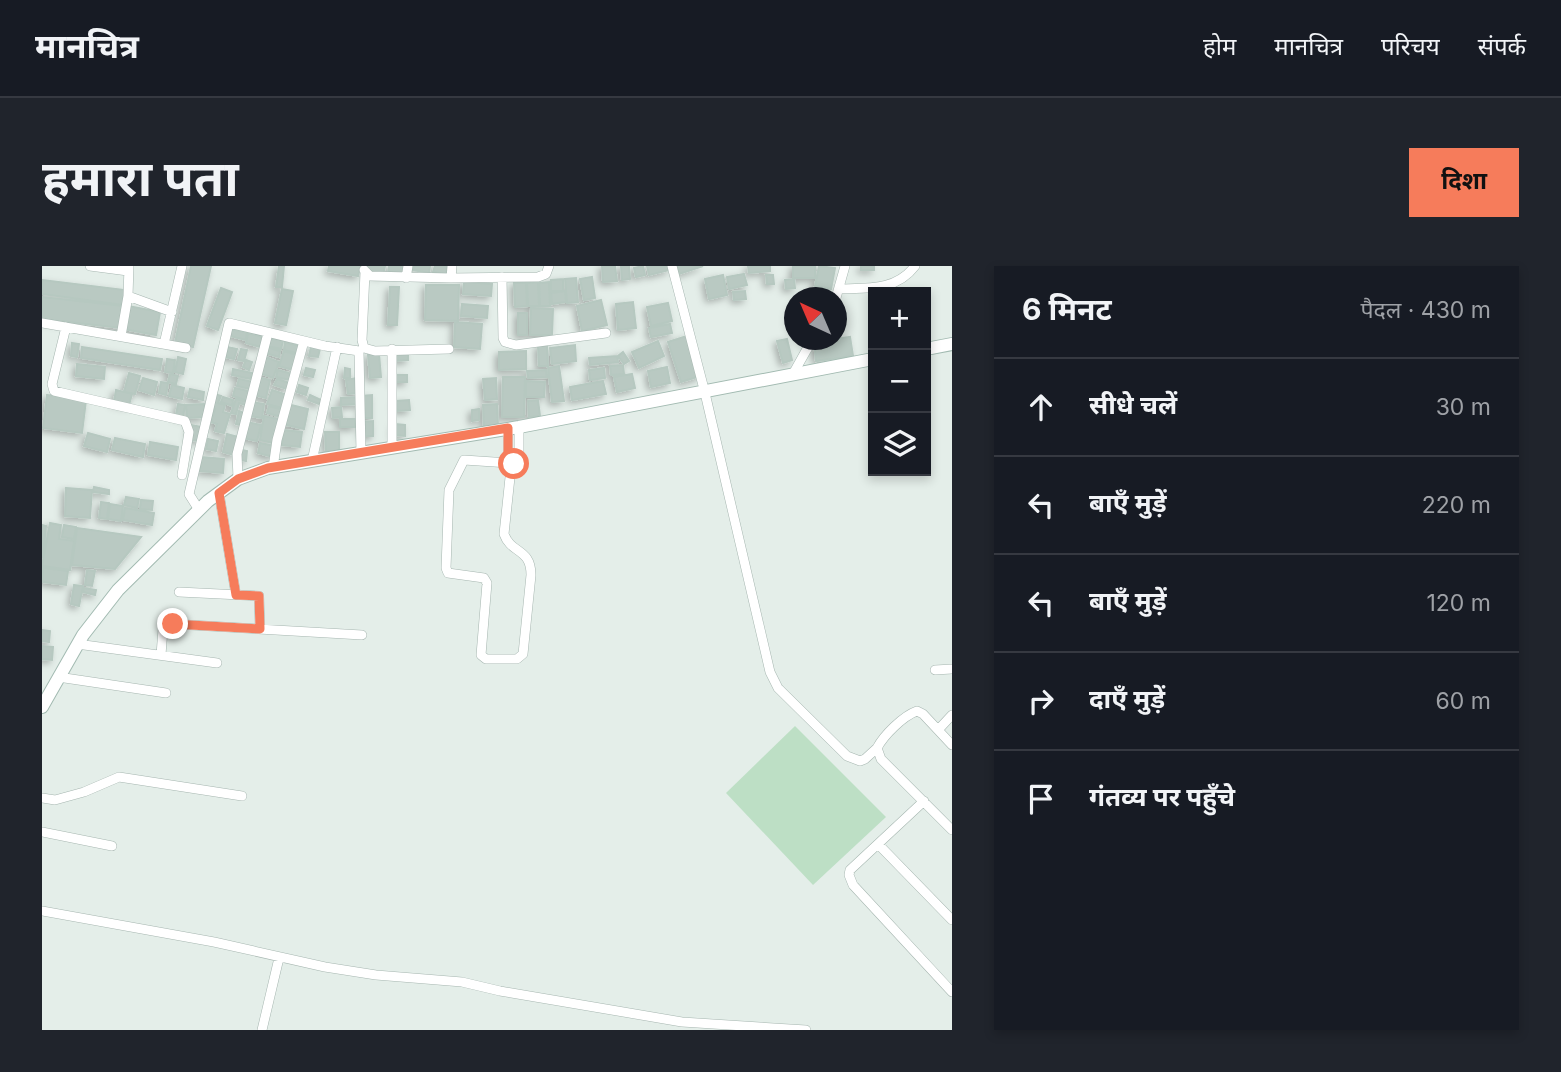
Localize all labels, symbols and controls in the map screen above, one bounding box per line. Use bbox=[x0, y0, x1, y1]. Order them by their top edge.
text: मानचित्र bbox=[35, 26, 139, 66]
text: होम bbox=[1203, 32, 1236, 61]
text: मानचित्र bbox=[1274, 32, 1343, 61]
text: परिचय bbox=[1381, 32, 1440, 61]
text: संपर्क bbox=[1478, 32, 1526, 61]
button: दिशा bbox=[1409, 148, 1519, 217]
text: हमारा पता bbox=[42, 149, 239, 208]
north arrow bbox=[784, 287, 847, 350]
map controls bbox=[868, 287, 931, 476]
button: + bbox=[868, 287, 931, 350]
text: 6 मिनट bbox=[1022, 291, 1112, 327]
text: पैदल · 430 m bbox=[1360, 296, 1491, 324]
button: − bbox=[868, 350, 931, 413]
icon: ahead bbox=[1022, 388, 1060, 426]
text: सीधे चलें bbox=[1089, 389, 1177, 420]
text: 30 m bbox=[1436, 393, 1491, 421]
button: layers bbox=[868, 413, 931, 476]
route start bbox=[498, 448, 529, 479]
icon: left bbox=[1022, 486, 1060, 524]
text: बाएँ मुड़ें bbox=[1089, 487, 1166, 518]
text: 220 m bbox=[1422, 491, 1491, 519]
icon: left bbox=[1022, 584, 1060, 622]
text: बाएँ मुड़ें bbox=[1089, 585, 1166, 616]
text: 120 m bbox=[1426, 589, 1491, 617]
route end bbox=[157, 608, 188, 639]
icon: right bbox=[1022, 682, 1060, 720]
text: दाएँ मुड़ें bbox=[1089, 683, 1165, 714]
text: 60 m bbox=[1436, 687, 1491, 715]
icon: arrive bbox=[1022, 780, 1060, 818]
text: गंतव्य पर पहुँचे bbox=[1089, 781, 1235, 812]

